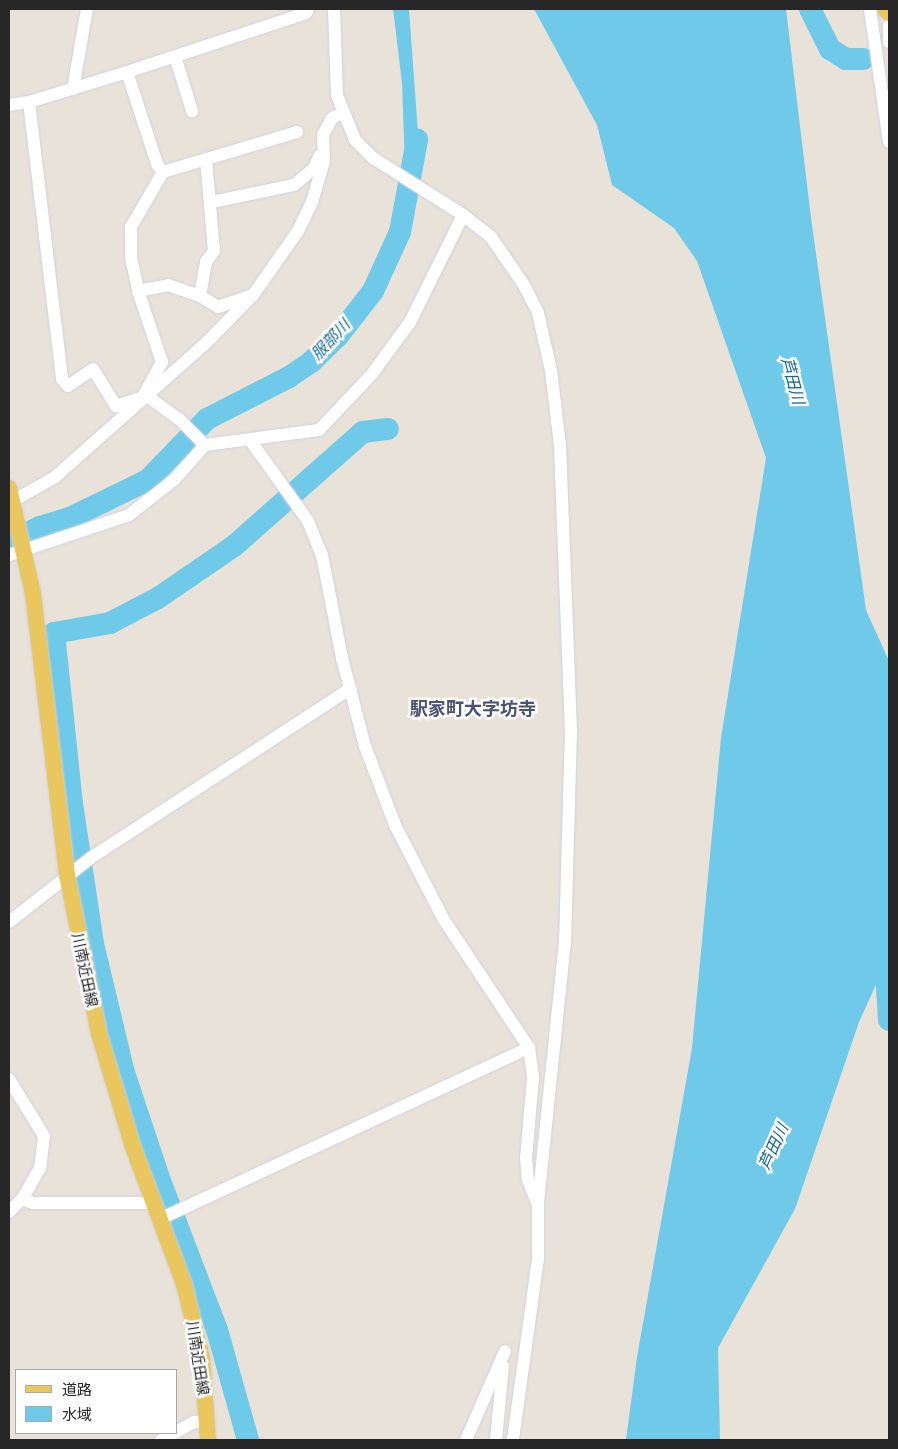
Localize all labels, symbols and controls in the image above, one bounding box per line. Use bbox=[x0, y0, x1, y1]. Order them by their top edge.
water label: 服部川 bbox=[308, 316, 354, 364]
water label: 芦田川 bbox=[777, 355, 807, 407]
district label: 駅家町大字坊寺 bbox=[410, 698, 536, 720]
street label: 川南近田線 bbox=[68, 931, 102, 1009]
water label: 芦田川 bbox=[755, 1121, 793, 1173]
street label: 川南近田線 bbox=[183, 1320, 213, 1396]
legend bbox=[15, 1369, 178, 1434]
text: 道路 bbox=[62, 1381, 92, 1398]
text: 水域 bbox=[62, 1406, 92, 1423]

